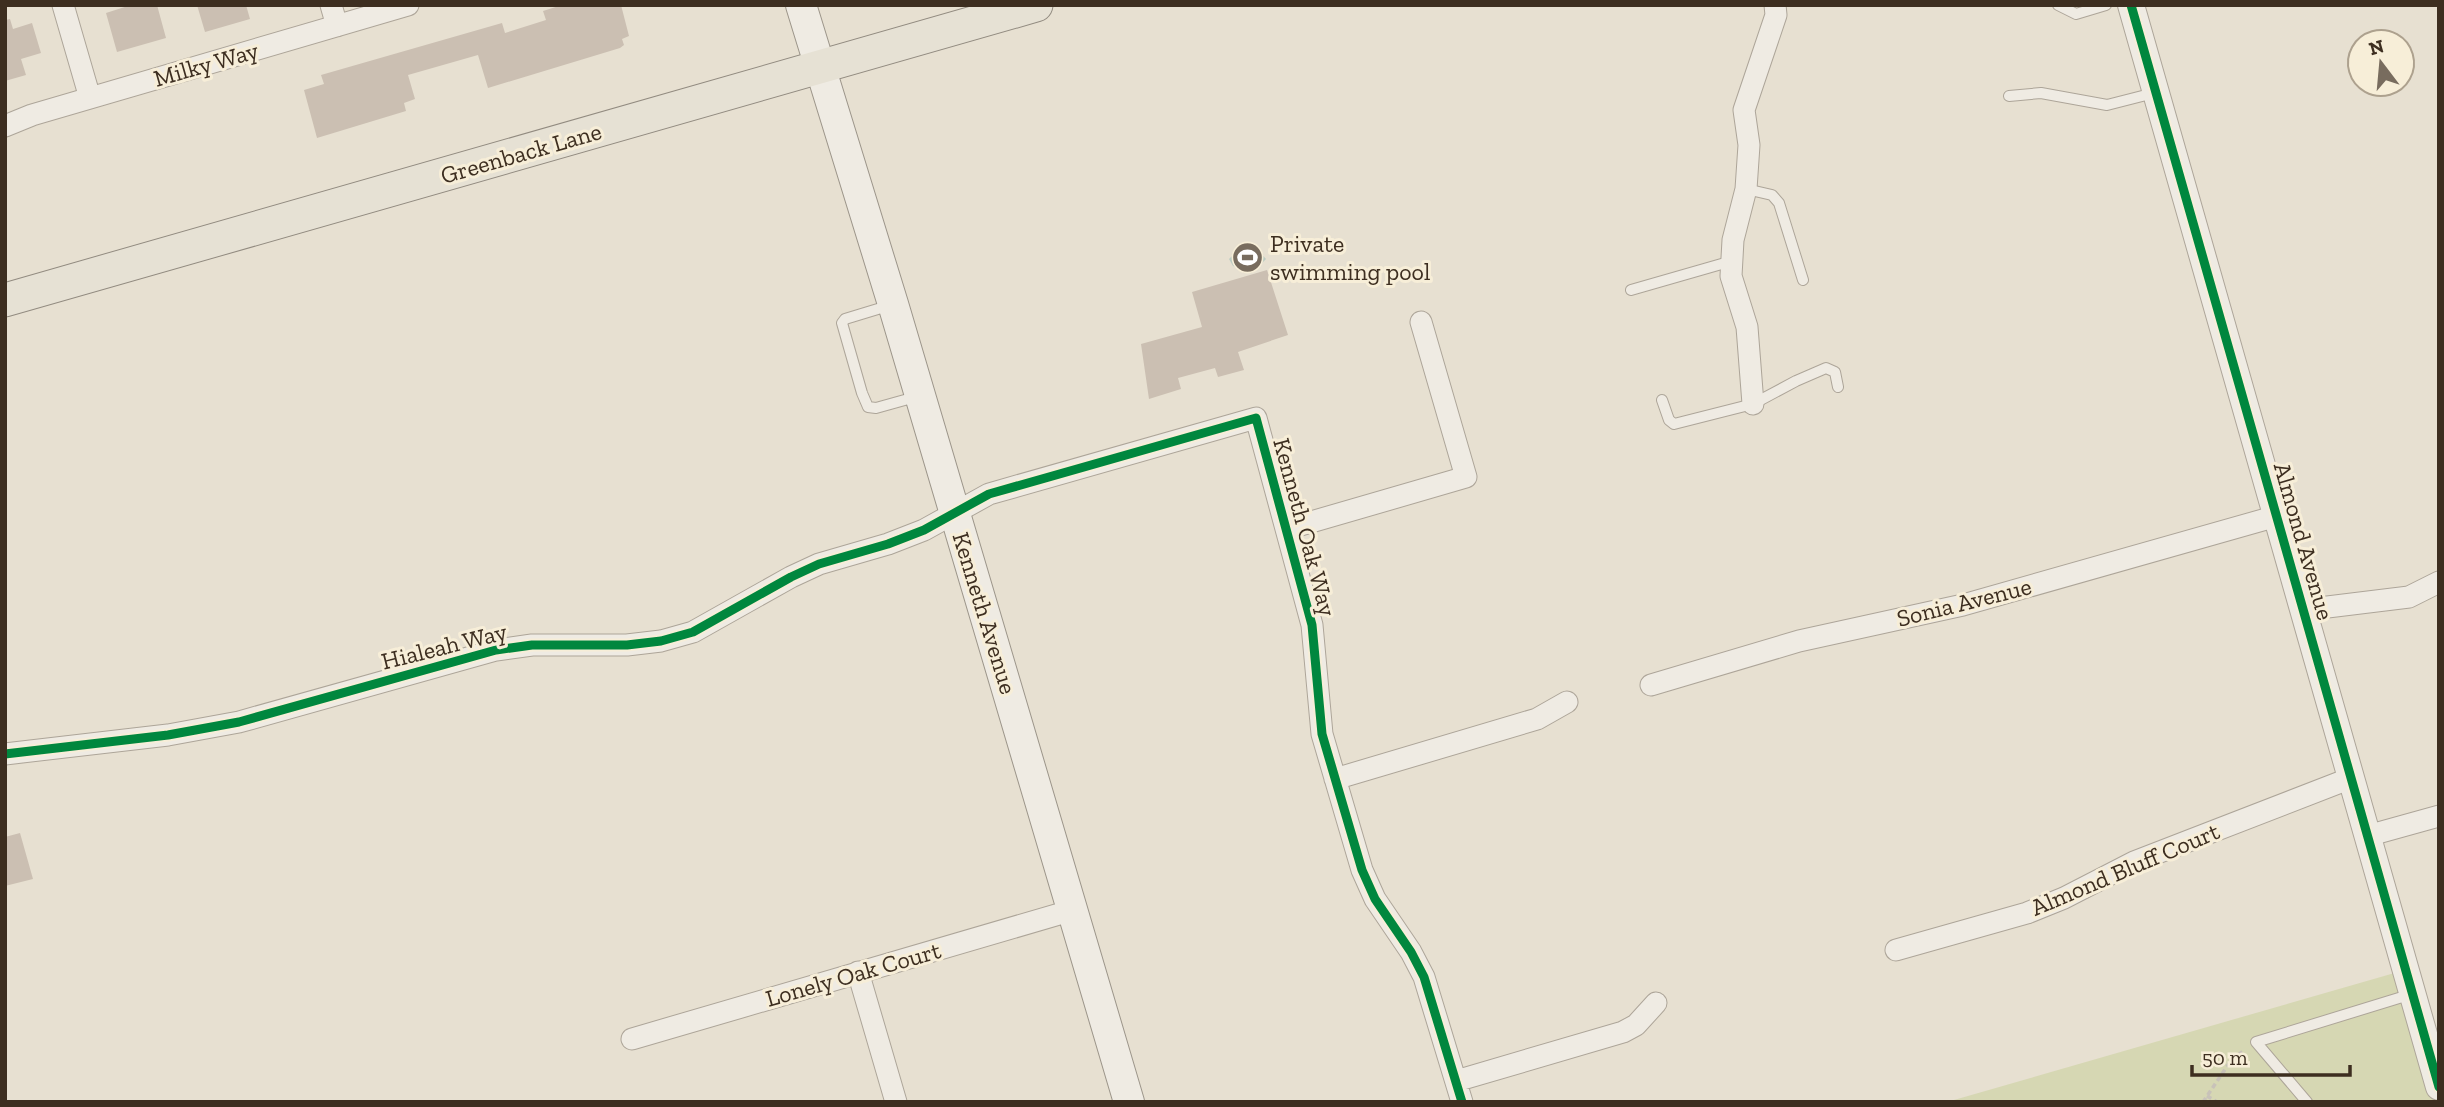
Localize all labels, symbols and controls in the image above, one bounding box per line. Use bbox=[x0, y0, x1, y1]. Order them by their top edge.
north arrow bbox=[2346, 28, 2416, 98]
text: N bbox=[2366, 34, 2387, 60]
street label: Milky Way bbox=[150, 35, 263, 93]
street label: Greenback Lane bbox=[437, 116, 605, 190]
place label: Private swimming pool bbox=[1270, 229, 1430, 286]
sports icon: Private swimming pool bbox=[1230, 240, 1264, 274]
street label: Kenneth Oak Way bbox=[1267, 435, 1343, 620]
street label: Almond Avenue bbox=[2268, 459, 2340, 623]
street label: Kenneth Avenue bbox=[947, 528, 1023, 698]
street label: Sonia Avenue bbox=[1894, 571, 2034, 633]
street label: Hialeah Way bbox=[378, 616, 510, 676]
street label: Almond Bluff Court bbox=[2026, 816, 2224, 922]
street label: Lonely Oak Court bbox=[762, 935, 944, 1013]
scale bar bbox=[2192, 1034, 2350, 1078]
text: 50 m bbox=[2202, 1045, 2248, 1070]

